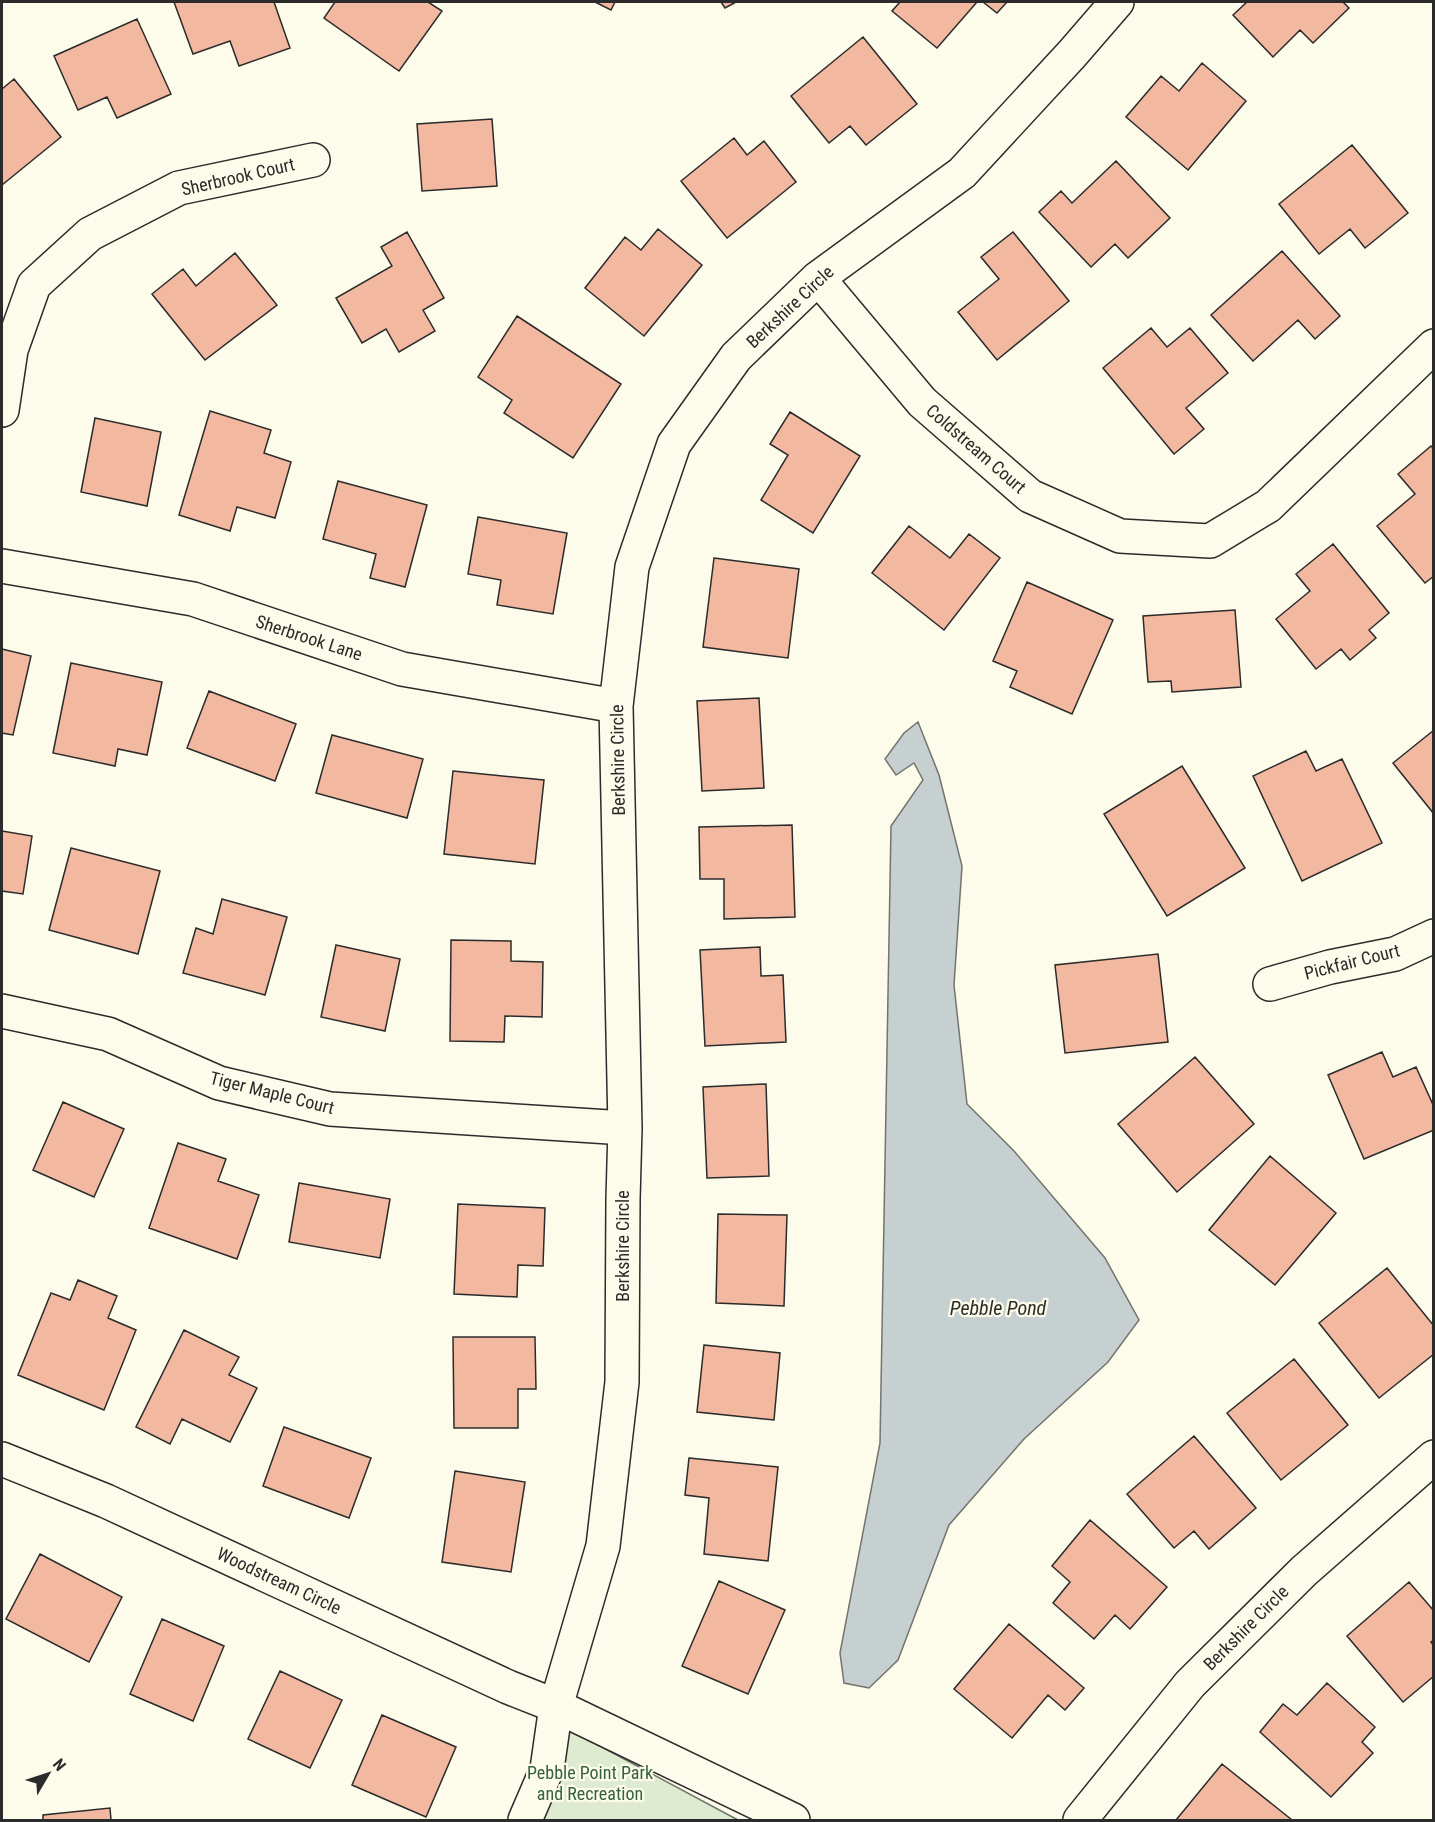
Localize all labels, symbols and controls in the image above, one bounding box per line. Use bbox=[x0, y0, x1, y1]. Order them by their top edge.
street label: Sherbrook Court bbox=[179, 153, 297, 200]
street label: Berkshire Circle bbox=[742, 261, 838, 352]
street label: Coldstream Court bbox=[922, 400, 1030, 498]
street label: Sherbrook Lane bbox=[253, 610, 365, 665]
street label: Berkshire Circle bbox=[606, 704, 629, 816]
street label: Pickfair Court bbox=[1302, 939, 1402, 984]
street label: Tiger Maple Court bbox=[208, 1067, 336, 1118]
street label: Berkshire Circle bbox=[612, 1190, 633, 1302]
water label: Pebble Pond bbox=[950, 1296, 1047, 1320]
street label: Woodstream Circle bbox=[214, 1543, 345, 1619]
street label: Berkshire Circle bbox=[1199, 1581, 1292, 1674]
north arrow bbox=[18, 1744, 78, 1804]
text: N bbox=[49, 1755, 70, 1775]
park label: Pebble Point Park and Recreation bbox=[527, 1762, 653, 1804]

